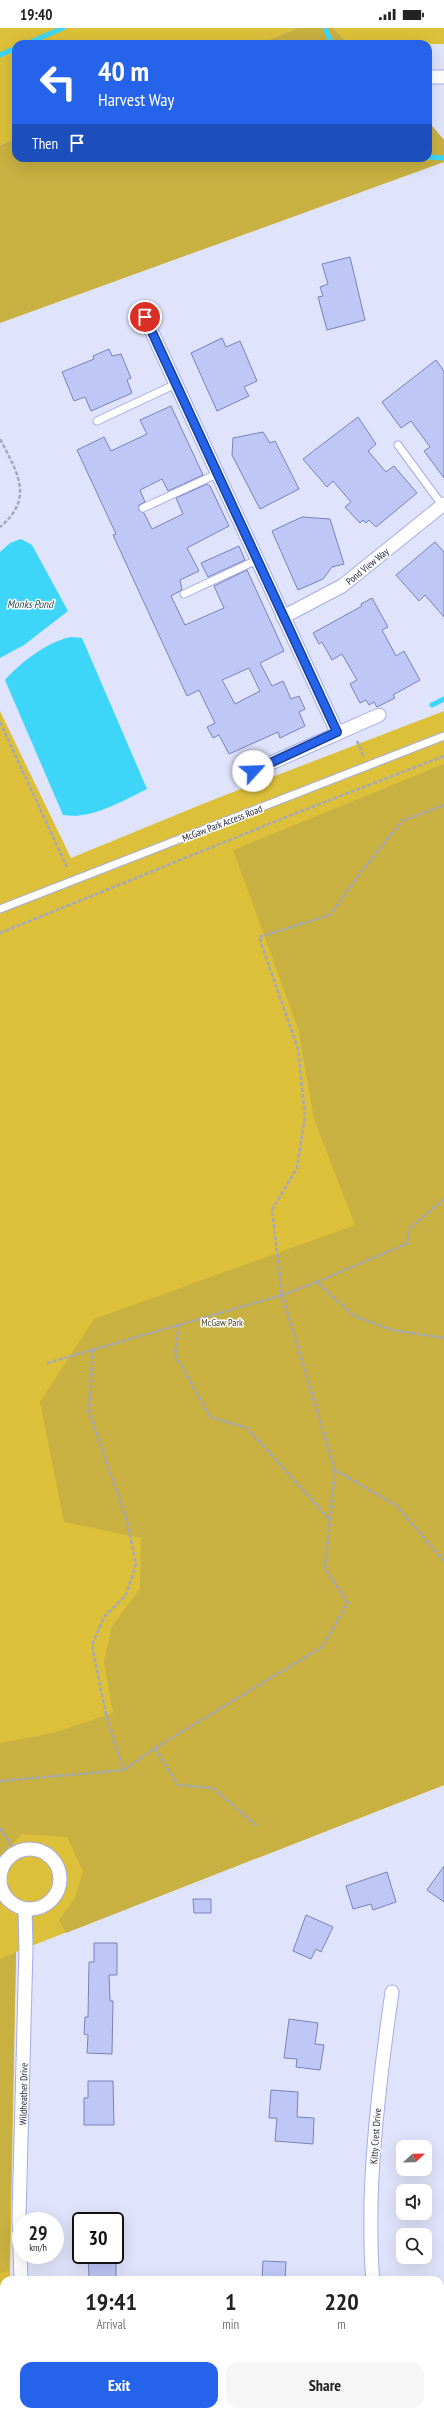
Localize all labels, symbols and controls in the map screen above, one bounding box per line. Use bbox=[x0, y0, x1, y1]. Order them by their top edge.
text: 19:40 bbox=[20, 5, 52, 24]
text: 40 m bbox=[98, 52, 149, 89]
icon: left bbox=[32, 56, 84, 108]
text: Harvest Way bbox=[98, 88, 174, 111]
icon: arrive bbox=[66, 132, 88, 154]
text: Then bbox=[32, 134, 58, 153]
pin bbox=[128, 300, 162, 334]
icon: arrive bbox=[134, 306, 156, 328]
street label: Pond View Way bbox=[343, 545, 392, 588]
water label: Monks Pond bbox=[7, 597, 55, 611]
position arrow bbox=[232, 750, 274, 792]
street label: McGaw Park Access Road bbox=[180, 802, 264, 845]
park label: McGaw Park bbox=[201, 1316, 243, 1329]
street label: Wildheather Drive bbox=[16, 2063, 31, 2125]
street label: Kitty Crest Drive bbox=[367, 2108, 384, 2164]
north arrow bbox=[396, 2140, 432, 2176]
map controls bbox=[396, 2140, 432, 2264]
button: sound bbox=[396, 2184, 432, 2220]
speed limit sign: 30 bbox=[72, 2212, 124, 2264]
text: 29 bbox=[28, 2220, 48, 2246]
button: search bbox=[396, 2228, 432, 2264]
text: km/h bbox=[29, 2241, 47, 2254]
text: 19:41 bbox=[85, 2286, 137, 2317]
text: 1 bbox=[225, 2286, 236, 2317]
text: 220 bbox=[324, 2286, 359, 2317]
text: Arrival bbox=[96, 2316, 126, 2333]
text: min bbox=[222, 2316, 239, 2333]
text: m bbox=[337, 2316, 346, 2333]
button: Exit bbox=[20, 2362, 218, 2408]
button: Share bbox=[226, 2362, 424, 2408]

